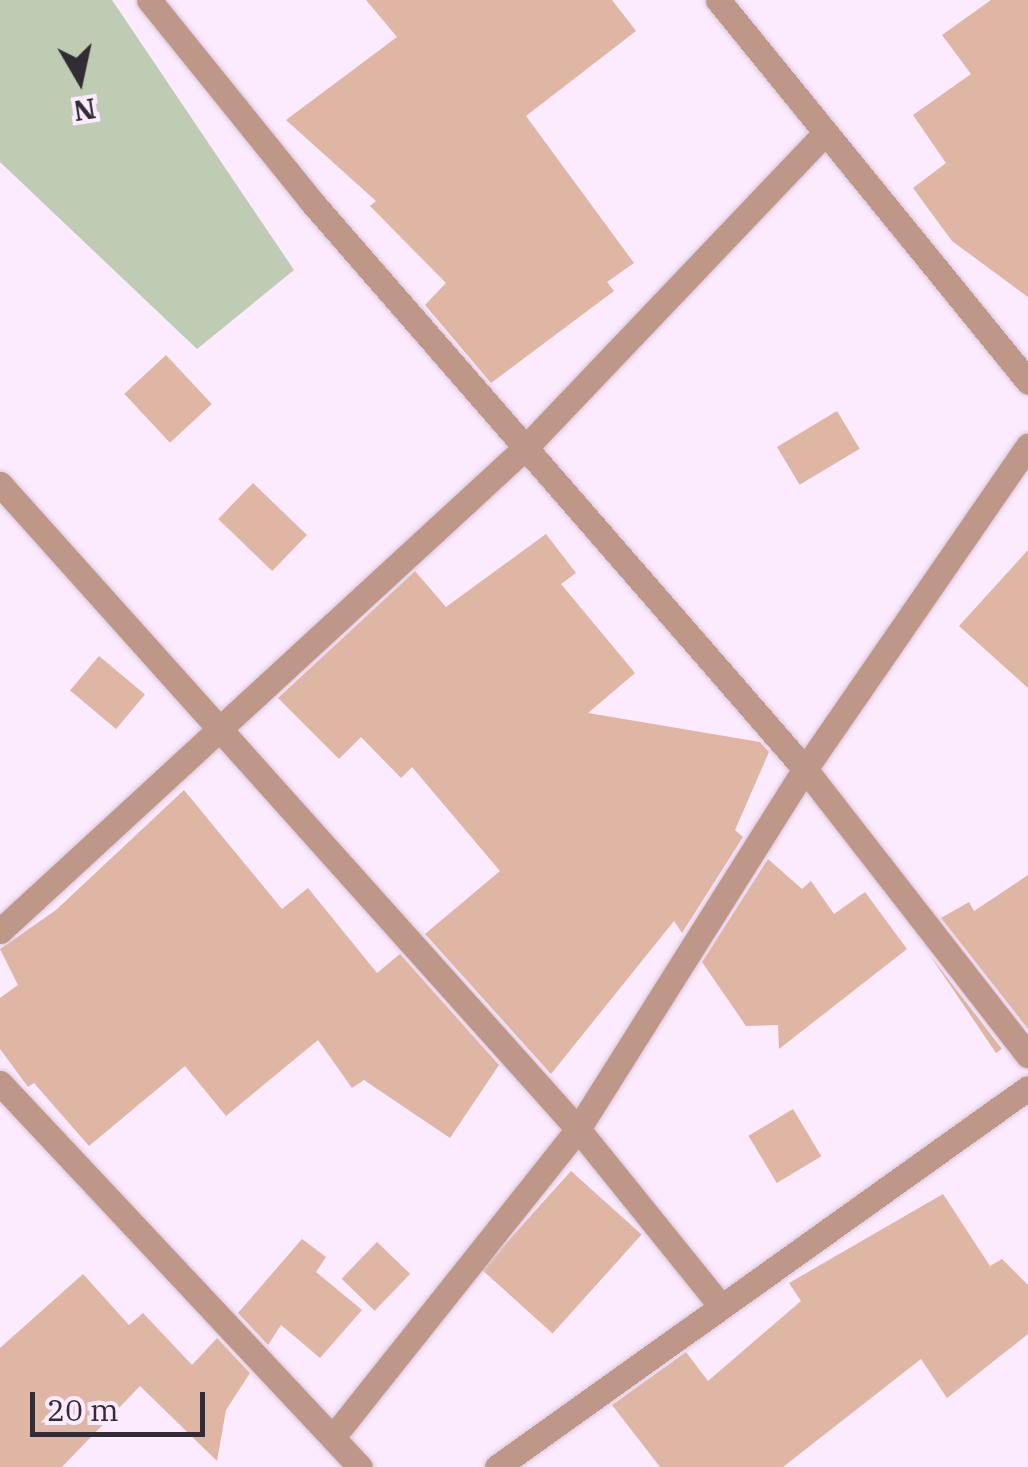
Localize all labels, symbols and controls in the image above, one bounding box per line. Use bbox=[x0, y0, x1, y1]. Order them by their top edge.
north arrow bbox=[30, 30, 130, 130]
text: N bbox=[71, 90, 99, 130]
scale bar bbox=[35, 1372, 210, 1434]
text: 20 m bbox=[47, 1390, 119, 1429]

